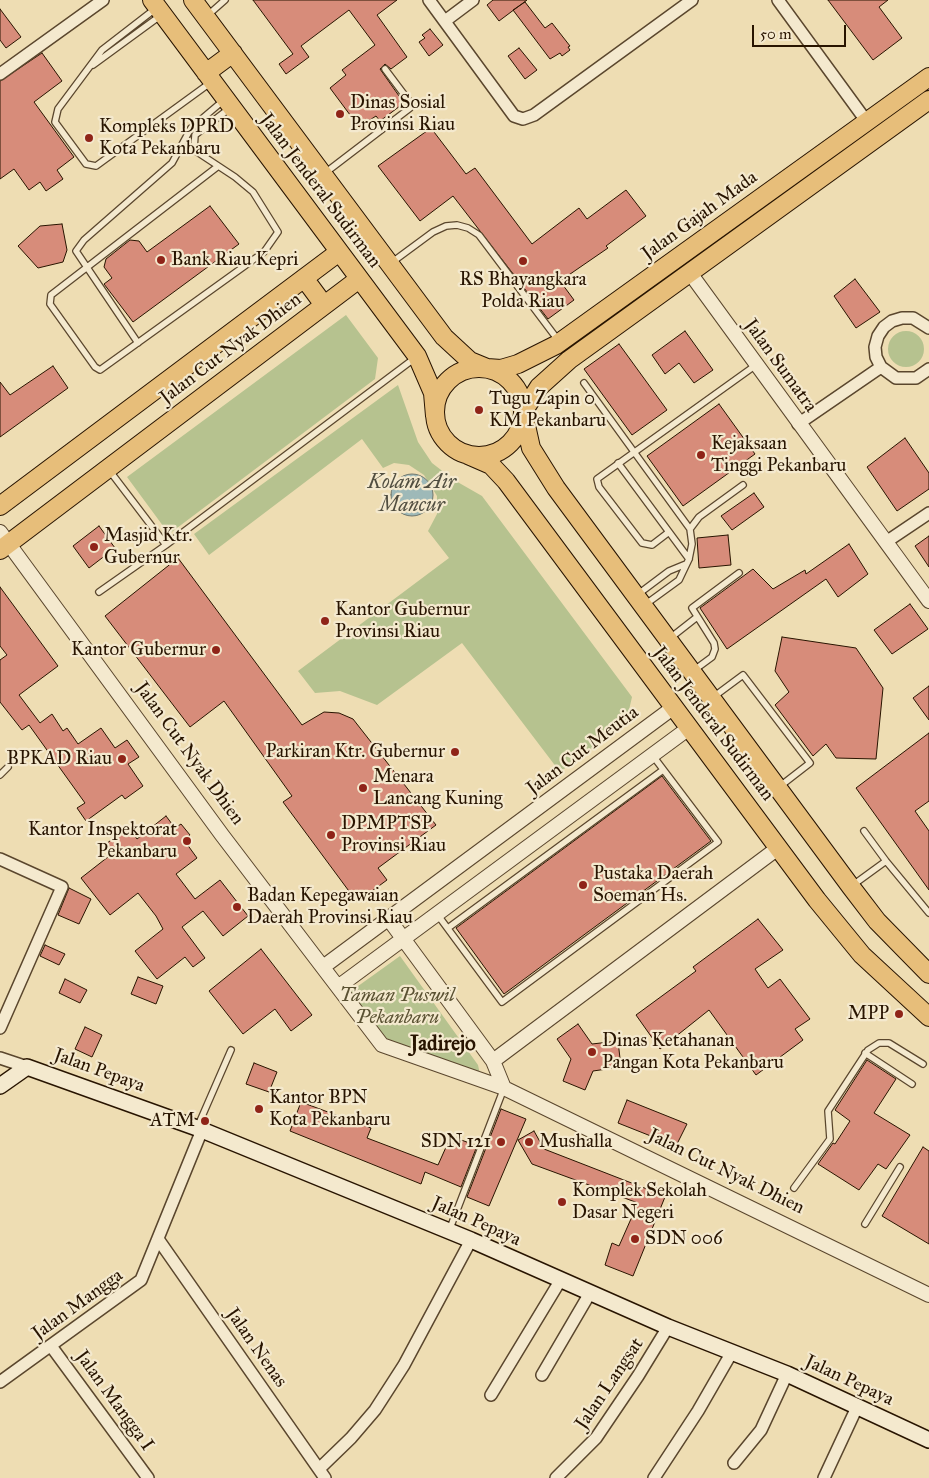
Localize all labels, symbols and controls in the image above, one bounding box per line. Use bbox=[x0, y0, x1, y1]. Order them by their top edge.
scale bar bbox=[754, 15, 848, 47]
text: 50 m bbox=[760, 25, 792, 43]
place label: Dinas Sosial Provinsi Riau bbox=[350, 92, 455, 136]
marker: Dinas Sosial Provinsi Riau bbox=[334, 108, 346, 120]
street label: Jalan Jenderal Sudirman bbox=[255, 109, 385, 273]
place label: Kompleks DPRD Kota Pekanbaru bbox=[99, 116, 234, 160]
marker: Kompleks DPRD Kota Pekanbaru bbox=[83, 132, 95, 144]
street label: Jalan Gajah Mada bbox=[638, 166, 762, 266]
place label: Bank Riau Kepri bbox=[171, 249, 299, 271]
marker: Bank Riau Kepri bbox=[155, 254, 167, 266]
marker: RS Bhayangkara Polda Riau bbox=[517, 255, 529, 267]
place label: RS Bhayangkara Polda Riau bbox=[459, 269, 587, 313]
street label: Jalan Cut Nyak Dhien bbox=[156, 288, 306, 410]
street label: Jalan Sumatra bbox=[739, 315, 821, 417]
place label: Tugu Zapin 0 KM Pekanbaru bbox=[489, 388, 606, 432]
marker: Tugu Zapin 0 KM Pekanbaru bbox=[473, 404, 485, 416]
place label: Kejaksaan Tinggi Pekanbaru bbox=[711, 433, 846, 477]
marker: Kejaksaan Tinggi Pekanbaru bbox=[695, 449, 707, 461]
water label: Kolam Air Mancur bbox=[368, 471, 456, 518]
place label: Masjid Ktr. Gubernur bbox=[104, 525, 193, 569]
marker: Masjid Ktr. Gubernur bbox=[88, 541, 100, 553]
place label: Kantor Gubernur Provinsi Riau bbox=[335, 599, 470, 643]
marker: Kantor Gubernur Provinsi Riau bbox=[319, 615, 331, 627]
place label: Kantor Gubernur bbox=[71, 639, 206, 661]
street label: Jalan Jenderal Sudirman bbox=[648, 642, 778, 806]
marker: Kantor Gubernur bbox=[210, 644, 222, 656]
street label: Jalan Cut Nyak Dhien bbox=[130, 678, 248, 830]
street label: Jalan Cut Meutia bbox=[523, 702, 643, 800]
place label: Parkiran Ktr. Gubernur bbox=[265, 741, 445, 763]
marker: Parkiran Ktr. Gubernur bbox=[449, 746, 461, 758]
place label: BPKAD Riau bbox=[7, 748, 112, 770]
marker: BPKAD Riau bbox=[116, 753, 128, 765]
place label: Menara Lancang Kuning bbox=[373, 766, 503, 810]
marker: Menara Lancang Kuning bbox=[357, 782, 369, 794]
place label: DPMPTSP Provinsi Riau bbox=[341, 813, 446, 857]
place label: Kantor Inspektorat Pekanbaru bbox=[28, 819, 177, 863]
marker: DPMPTSP Provinsi Riau bbox=[325, 829, 337, 841]
marker: Kantor Inspektorat Pekanbaru bbox=[181, 835, 193, 847]
place label: Pustaka Daerah Soeman Hs. bbox=[593, 863, 713, 907]
marker: Pustaka Daerah Soeman Hs. bbox=[577, 879, 589, 891]
place label: Badan Kepegawaian Daerah Provinsi Riau bbox=[247, 885, 413, 929]
marker: Badan Kepegawaian Daerah Provinsi Riau bbox=[231, 901, 243, 913]
park label: Taman Puswil Pekanbaru bbox=[340, 985, 454, 1029]
place label: MPP bbox=[848, 1003, 889, 1025]
marker: MPP bbox=[893, 1008, 905, 1020]
place label: Dinas Ketahanan Pangan Kota Pekanbaru bbox=[602, 1030, 784, 1074]
district label: Jadirejo bbox=[410, 1032, 476, 1058]
street label: Jalan Pepaya bbox=[50, 1044, 148, 1098]
marker: Dinas Ketahanan Pangan Kota Pekanbaru bbox=[586, 1046, 598, 1058]
place label: Kantor BPN Kota Pekanbaru bbox=[269, 1087, 391, 1131]
marker: Kantor BPN Kota Pekanbaru bbox=[253, 1103, 265, 1115]
place label: ATM bbox=[150, 1110, 195, 1132]
marker: ATM bbox=[199, 1115, 211, 1127]
street label: Jalan Cut Nyak Dhien bbox=[644, 1124, 808, 1220]
place label: SDN 121 bbox=[421, 1131, 491, 1153]
place label: Mushalla bbox=[539, 1131, 612, 1153]
marker: SDN 121 bbox=[495, 1136, 507, 1148]
marker: Mushalla bbox=[523, 1136, 535, 1148]
place label: Komplek Sekolah Dasar Negeri bbox=[572, 1180, 707, 1224]
street label: Jalan Pepaya bbox=[428, 1192, 524, 1252]
marker: Komplek Sekolah Dasar Negeri bbox=[556, 1196, 568, 1208]
place label: SDN 006 bbox=[645, 1228, 723, 1250]
marker: SDN 006 bbox=[629, 1233, 641, 1245]
street label: Jalan Mangga bbox=[28, 1265, 128, 1345]
street label: Jalan Nenas bbox=[220, 1304, 292, 1392]
street label: Jalan Langsat bbox=[571, 1334, 649, 1434]
street label: Jalan Mangga I bbox=[70, 1346, 158, 1456]
street label: Jalan Pepaya bbox=[801, 1351, 897, 1411]

